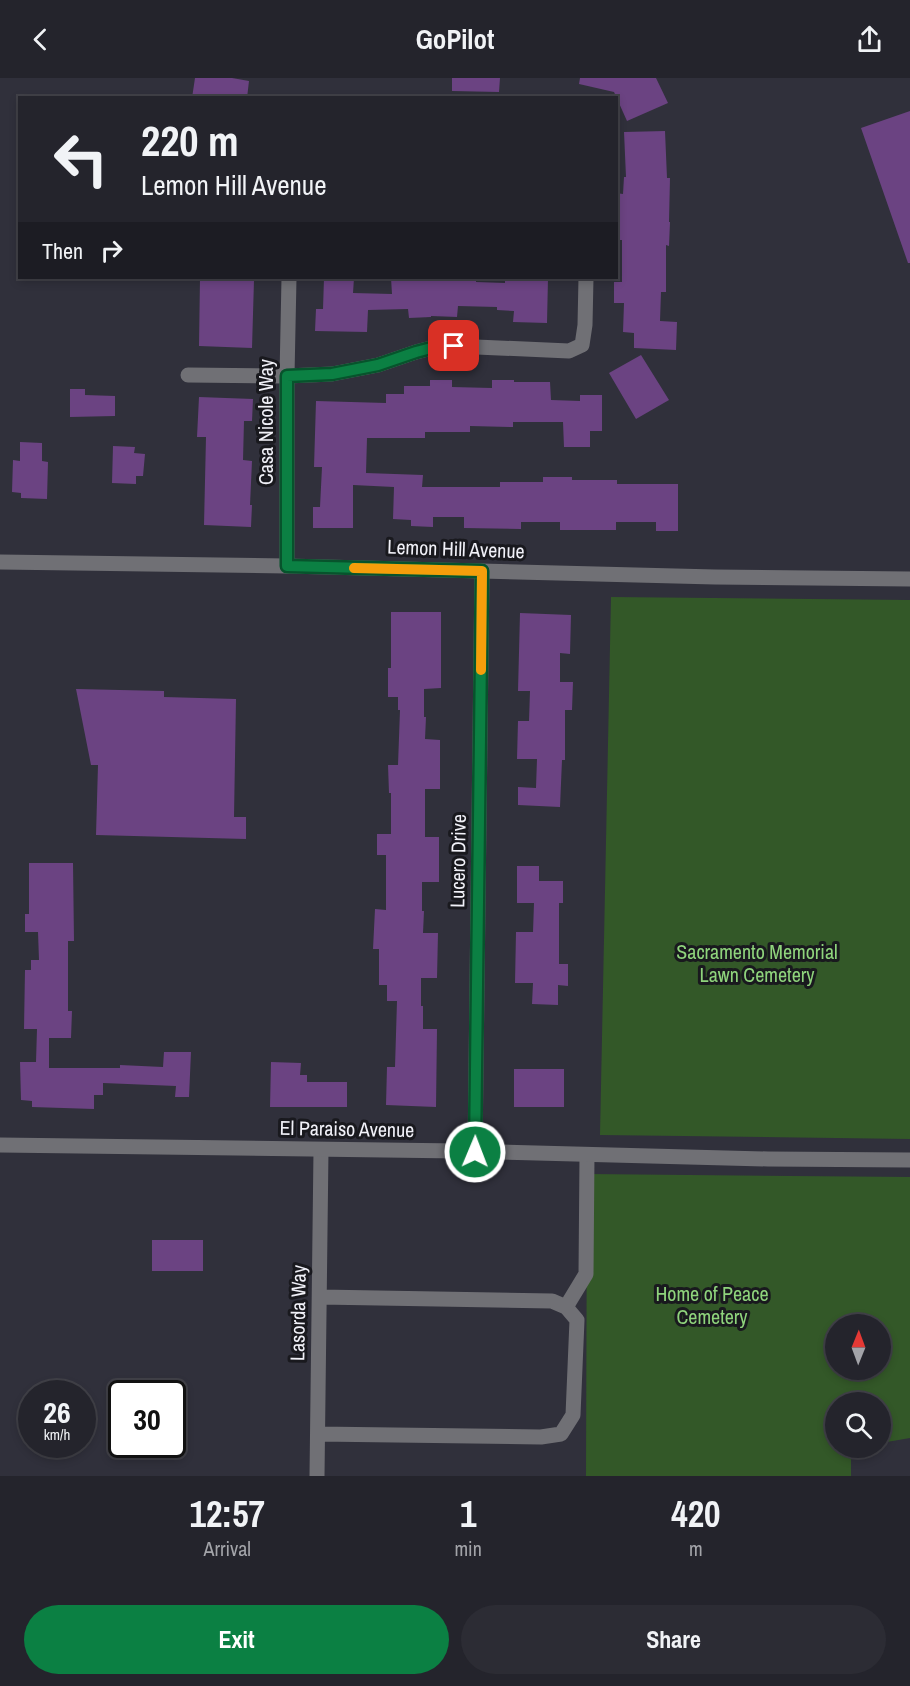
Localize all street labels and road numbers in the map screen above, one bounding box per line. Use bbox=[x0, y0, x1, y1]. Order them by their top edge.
street label: Casa Nicole Way bbox=[252, 358, 279, 485]
street label: Lemon Hill Avenue bbox=[387, 533, 525, 564]
street label: Lucero Drive bbox=[443, 814, 472, 908]
street label: El Paraiso Avenue bbox=[279, 1114, 415, 1143]
street label: Lasorda Way bbox=[283, 1264, 312, 1361]

